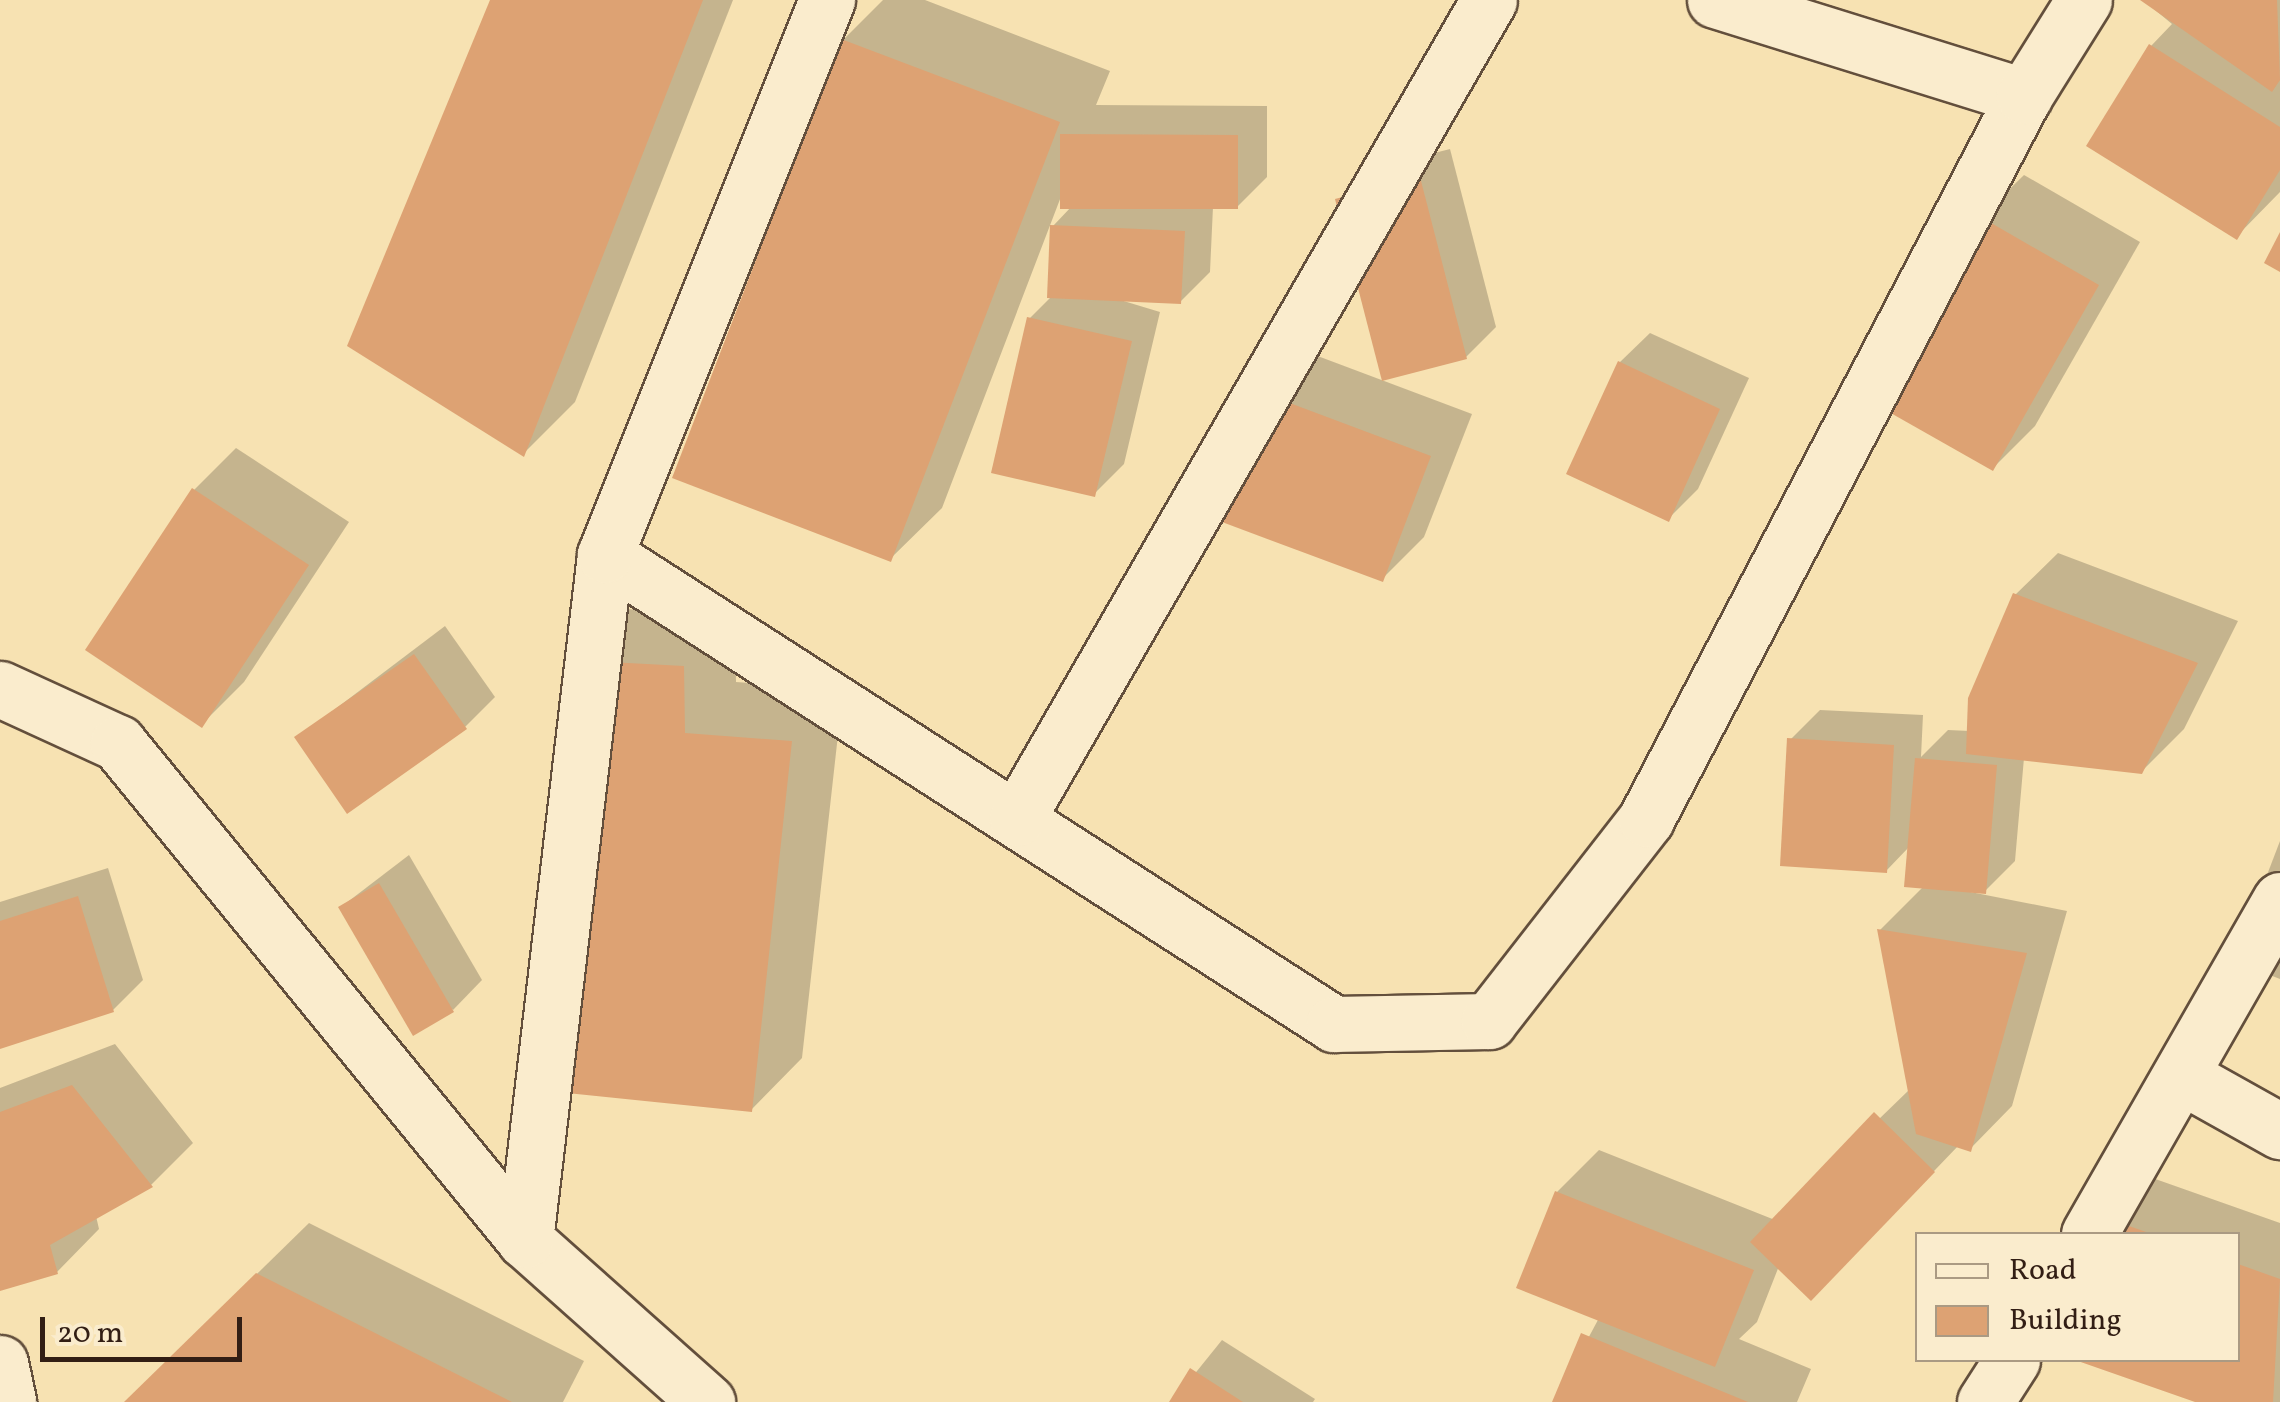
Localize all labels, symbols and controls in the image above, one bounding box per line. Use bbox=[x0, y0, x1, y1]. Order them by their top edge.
legend bbox=[1915, 1232, 2240, 1362]
text: Road bbox=[2009, 1250, 2077, 1292]
scale bar bbox=[45, 1297, 248, 1359]
text: Building bbox=[2009, 1300, 2122, 1342]
text: 20 m bbox=[57, 1313, 123, 1355]

